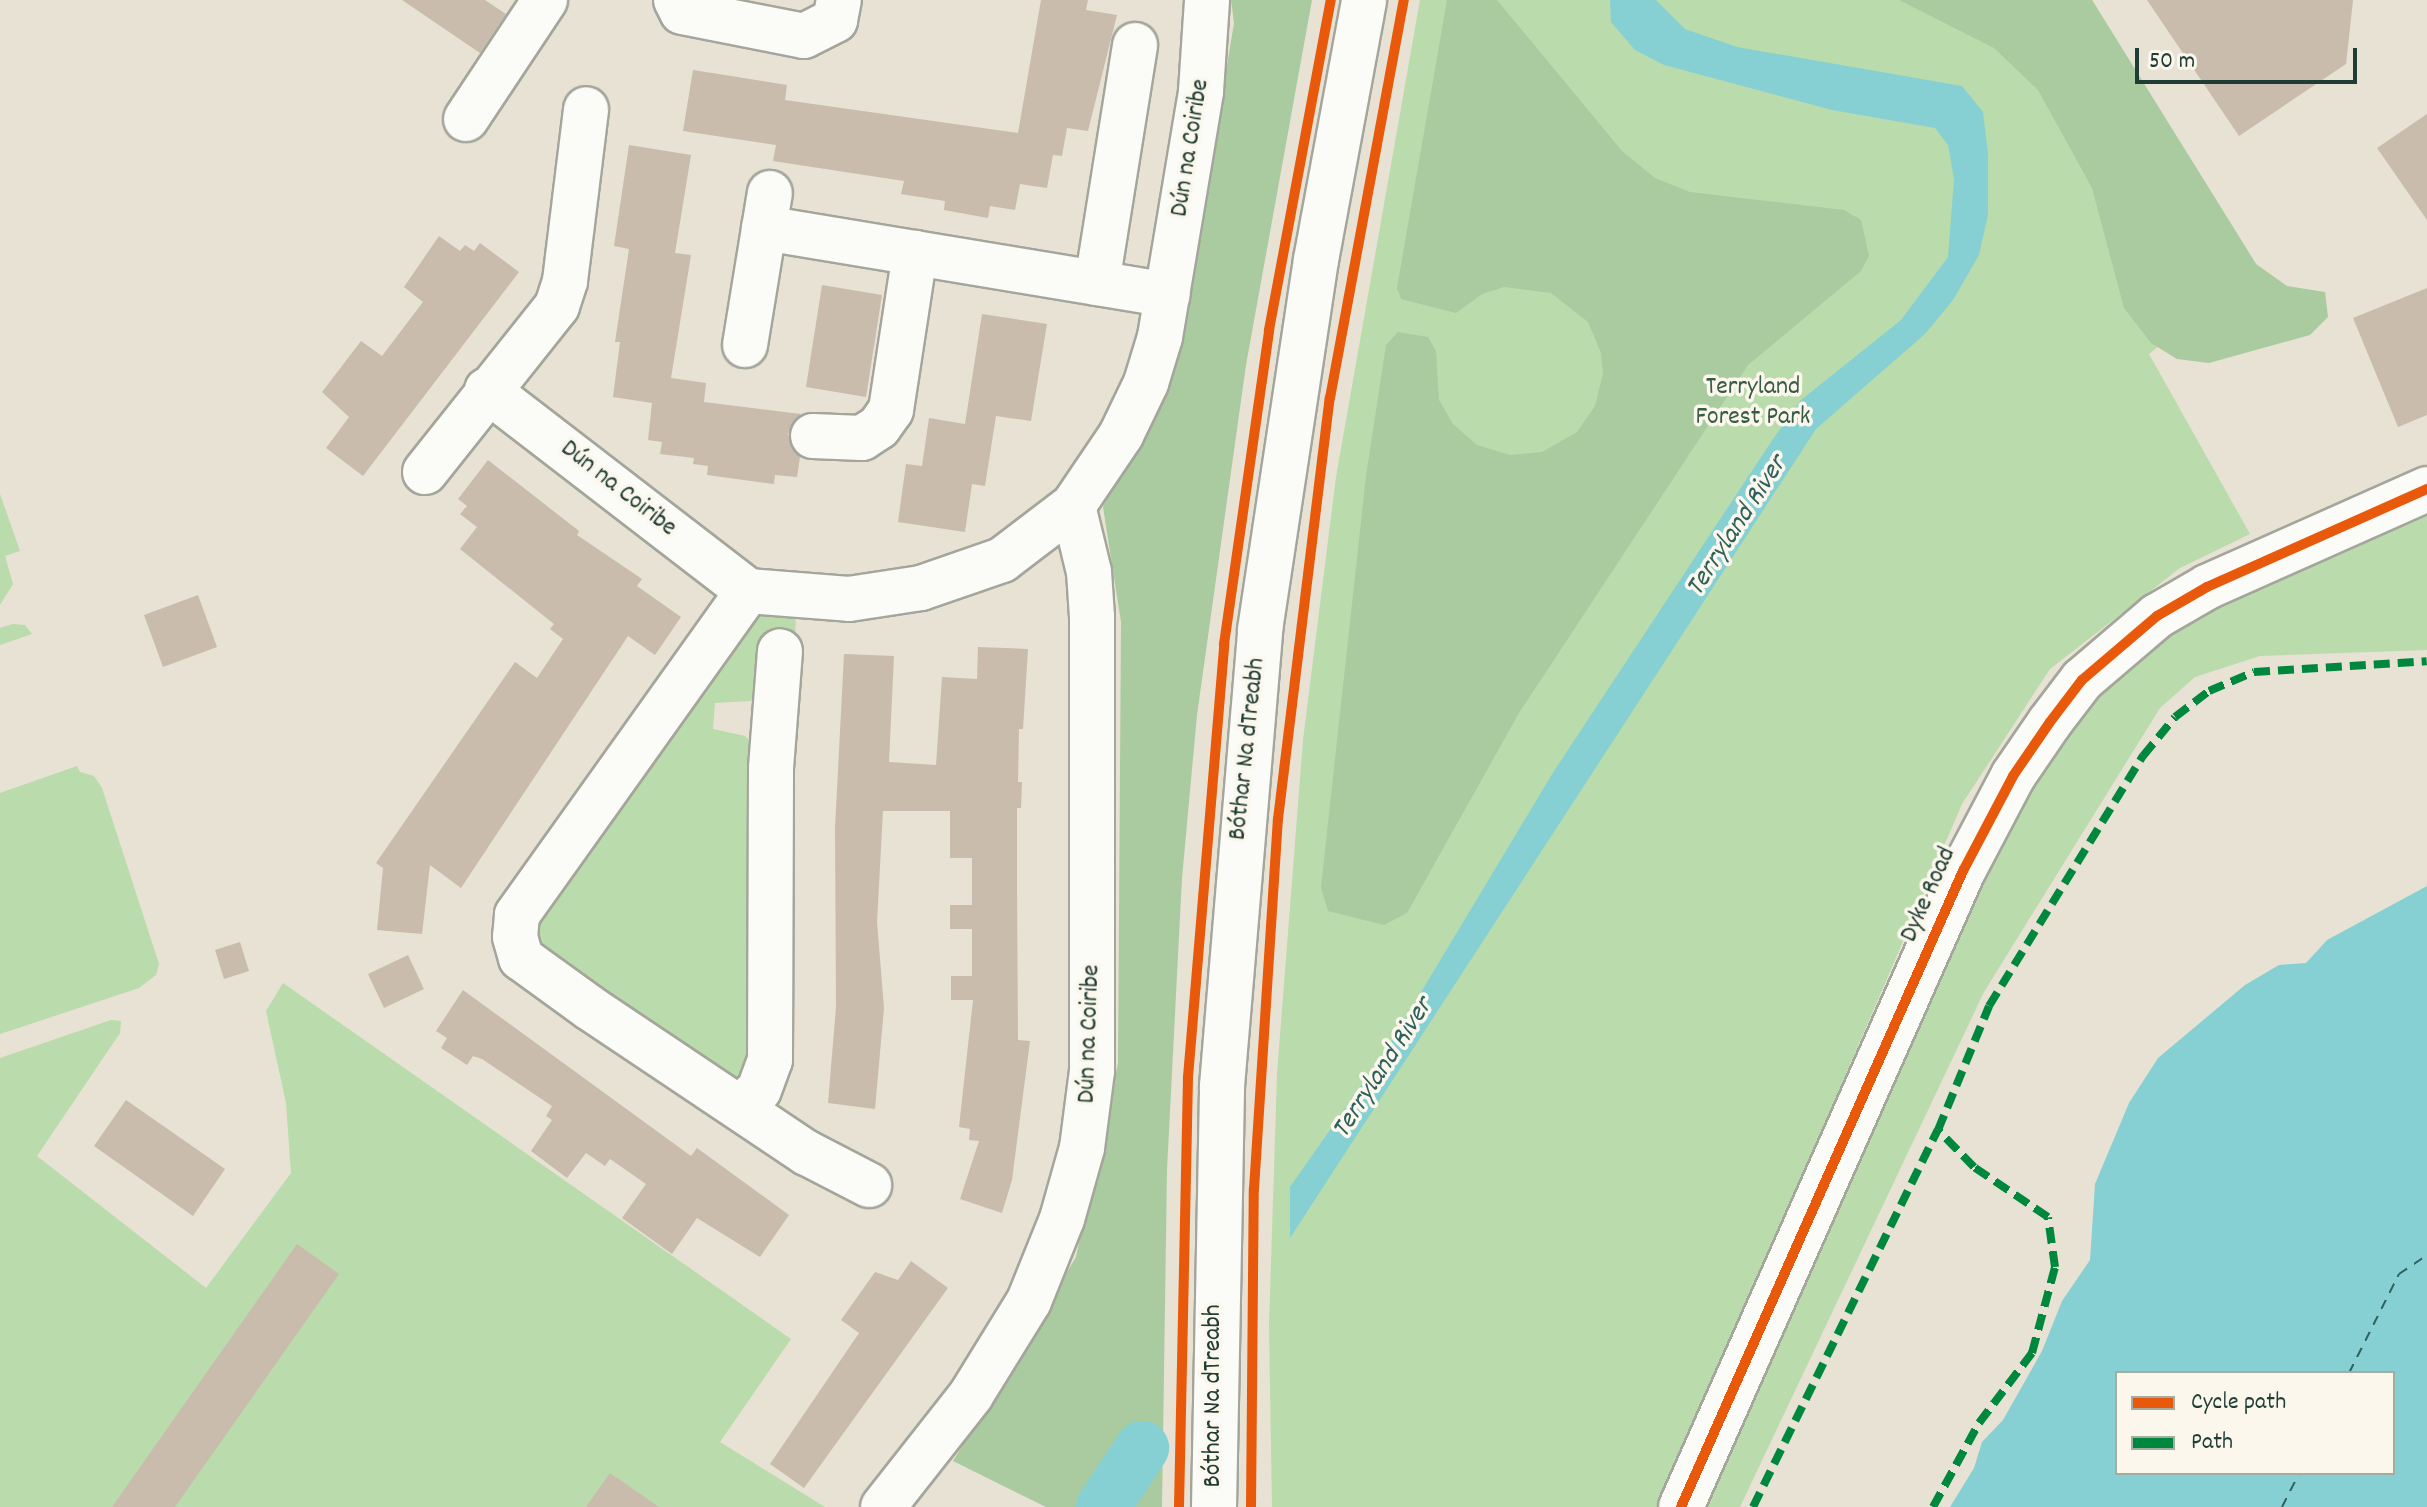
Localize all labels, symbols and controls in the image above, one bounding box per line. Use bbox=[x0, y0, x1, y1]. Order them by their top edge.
scale bar bbox=[2139, 32, 2361, 82]
text: 50 m bbox=[2149, 45, 2195, 79]
street label: Dún na Coiribe bbox=[1165, 77, 1217, 219]
park label: Terryland Forest Park bbox=[1695, 372, 1811, 434]
street label: Dún na Coiribe bbox=[554, 434, 682, 544]
water label: Terryland River bbox=[1680, 450, 1796, 604]
street label: Bóthar Na dTreabh bbox=[1223, 656, 1273, 842]
street label: Dyke Road bbox=[1894, 843, 1964, 947]
street label: Dún na Coiribe bbox=[1072, 964, 1108, 1104]
water label: Terryland River bbox=[1326, 992, 1442, 1146]
street label: Bóthar Na dTreabh bbox=[1198, 1304, 1230, 1488]
legend bbox=[2115, 1371, 2395, 1475]
text: Cycle path bbox=[2191, 1386, 2286, 1420]
text: Path bbox=[2191, 1426, 2233, 1460]

